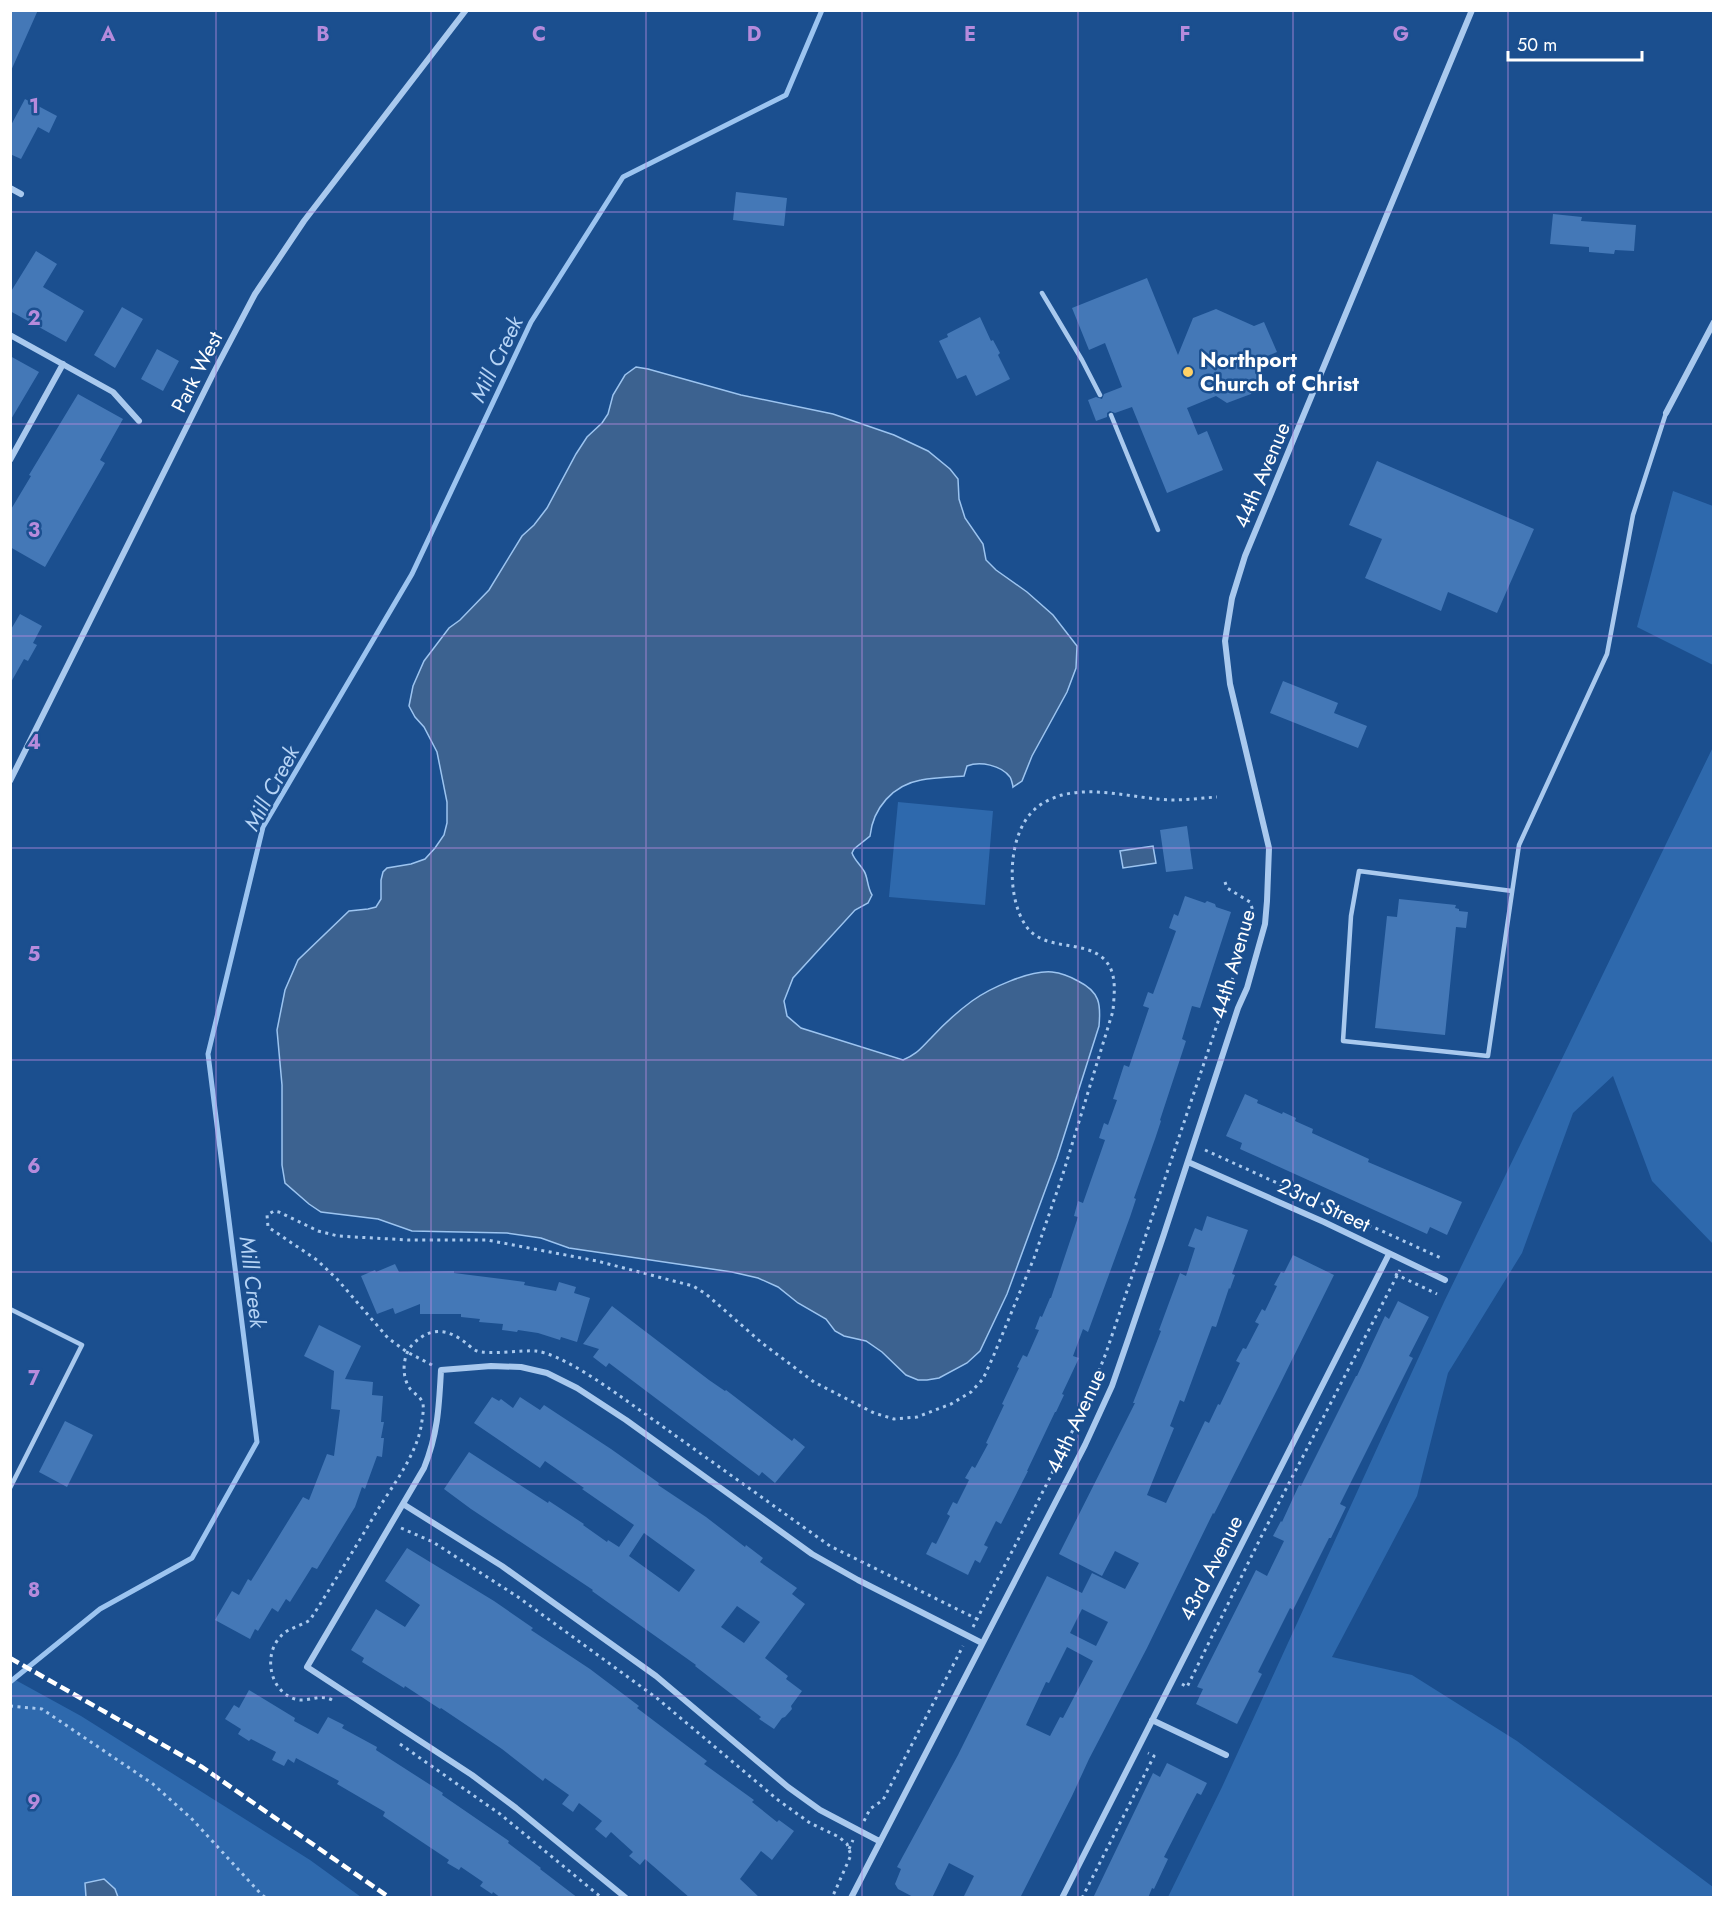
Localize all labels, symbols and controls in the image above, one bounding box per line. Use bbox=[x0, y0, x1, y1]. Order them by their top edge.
text: A bbox=[100, 20, 116, 49]
text: B bbox=[316, 20, 330, 49]
text: C bbox=[532, 20, 546, 49]
text: D bbox=[747, 20, 761, 49]
text: E bbox=[964, 20, 976, 49]
text: F bbox=[1179, 20, 1191, 49]
text: G bbox=[1393, 20, 1409, 49]
scale bar bbox=[1508, 24, 1642, 62]
text: 50 m bbox=[1517, 32, 1557, 58]
text: 1 bbox=[29, 92, 39, 121]
text: 2 bbox=[27, 304, 41, 333]
water label: Mill Creek bbox=[461, 309, 531, 407]
street label: Park West bbox=[164, 326, 230, 418]
place label: Northport Church of Christ bbox=[1200, 345, 1359, 399]
marker: Northport Church of Christ bbox=[1181, 365, 1195, 379]
street label: 44th Avenue bbox=[1226, 417, 1298, 533]
text: 3 bbox=[28, 516, 40, 545]
text: 4 bbox=[27, 728, 41, 757]
water label: Mill Creek bbox=[235, 738, 308, 836]
street label: 44th Avenue bbox=[1203, 906, 1263, 1022]
text: 5 bbox=[28, 940, 41, 969]
text: 6 bbox=[27, 1152, 41, 1181]
street label: 23rd Street bbox=[1273, 1170, 1375, 1240]
water label: Mill Creek bbox=[231, 1234, 275, 1331]
text: 7 bbox=[28, 1364, 41, 1393]
street label: 44th Avenue bbox=[1039, 1364, 1113, 1478]
street label: 43rd Avenue bbox=[1172, 1510, 1250, 1626]
text: 8 bbox=[28, 1576, 40, 1605]
text: 9 bbox=[27, 1788, 41, 1817]

